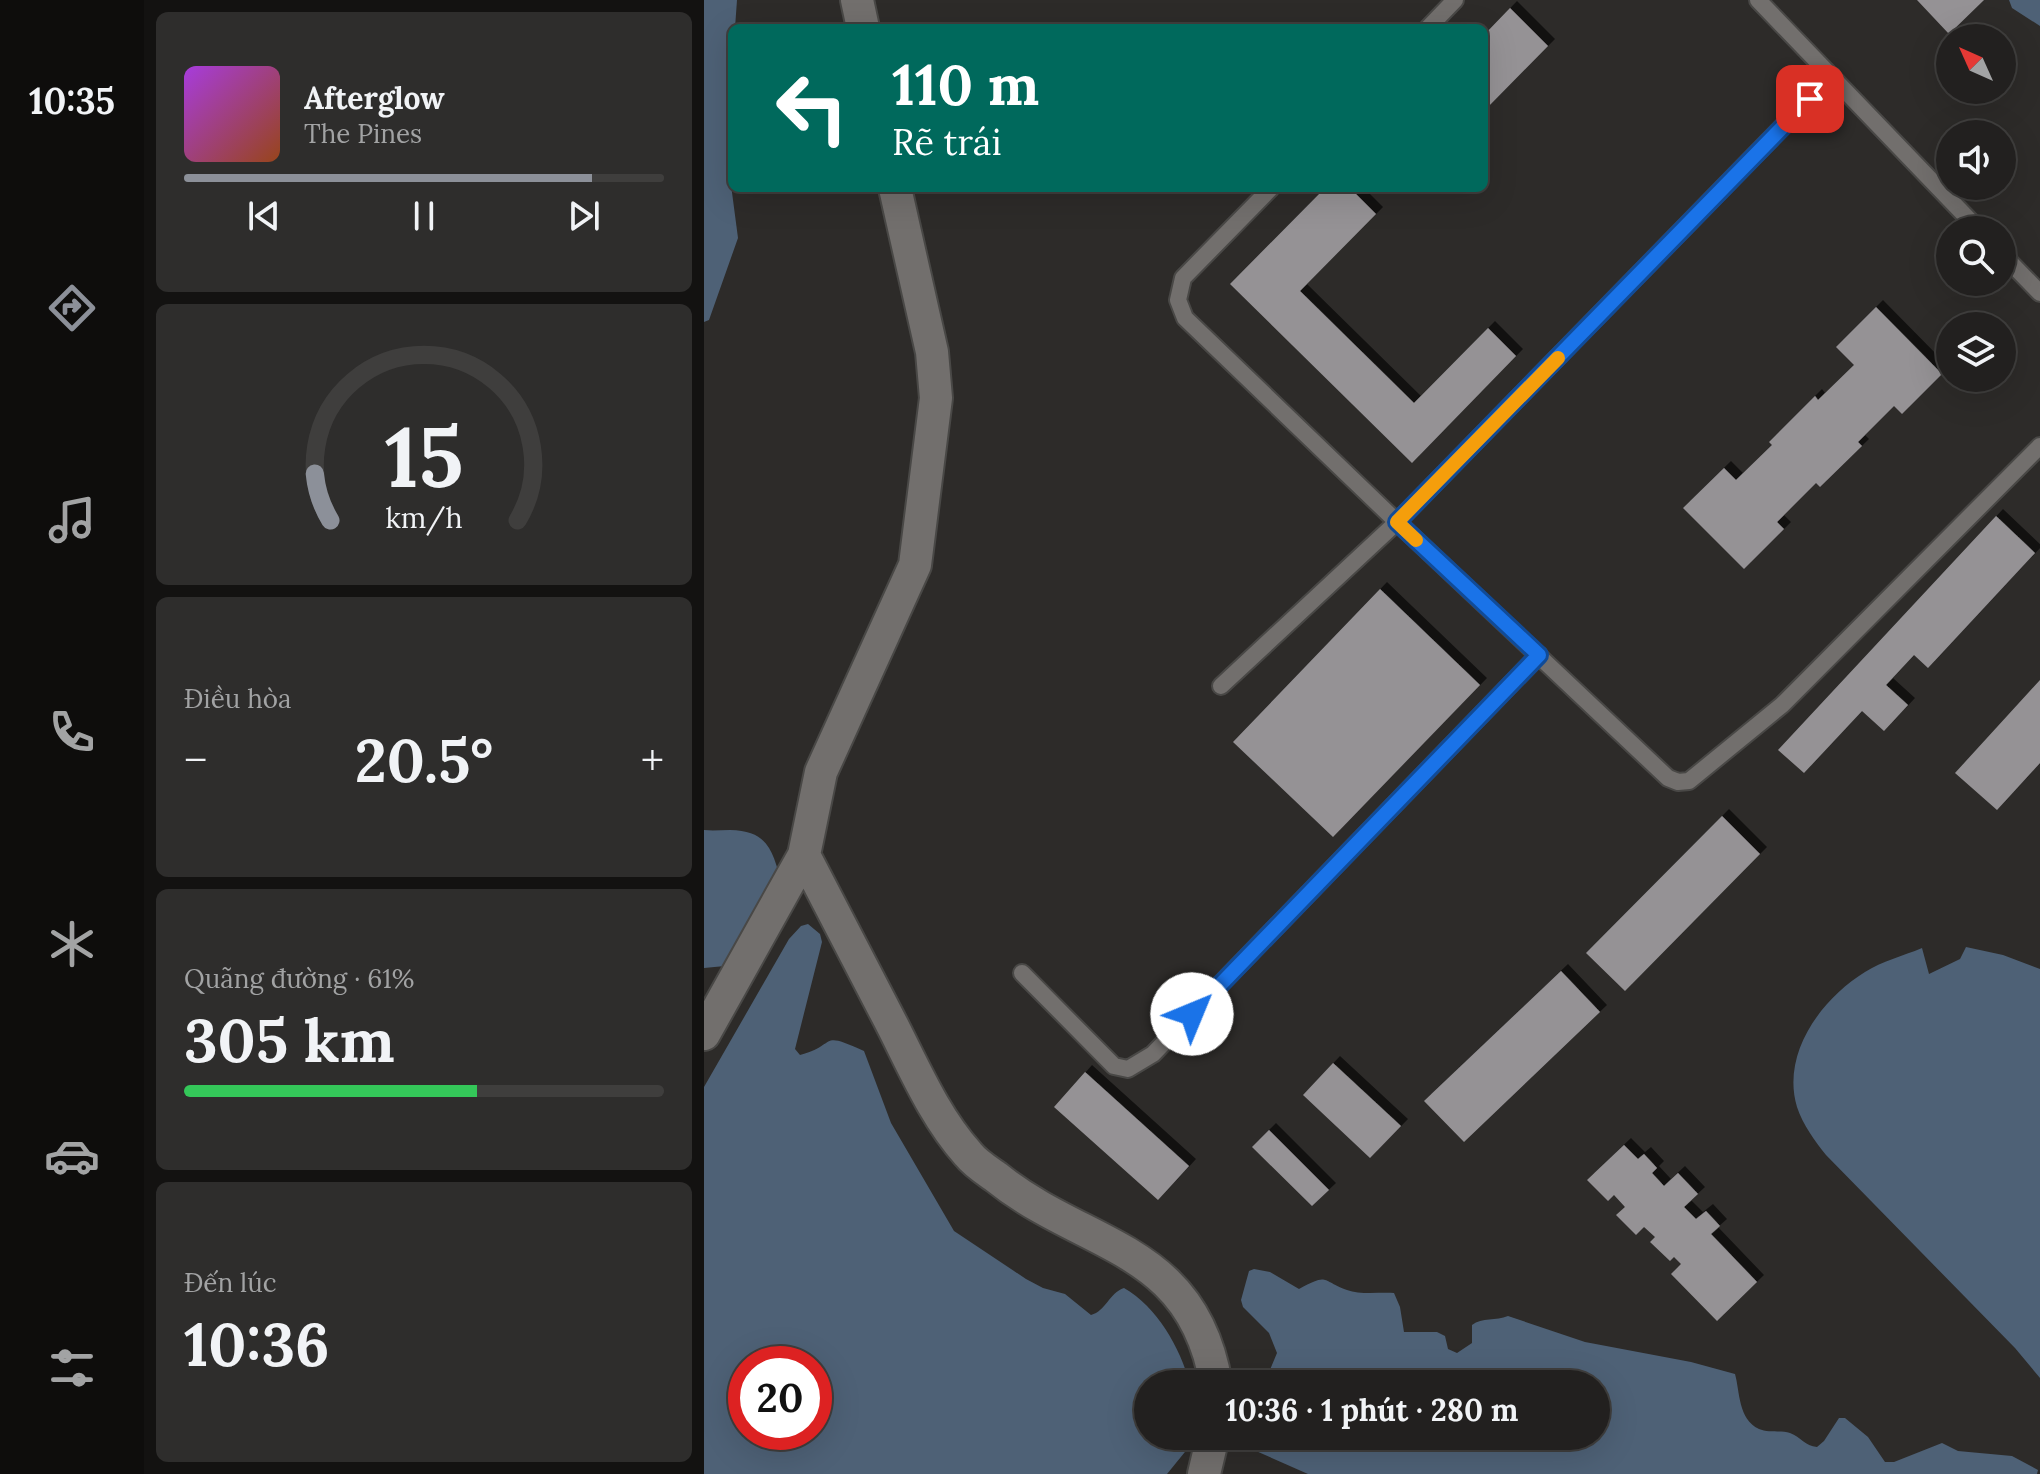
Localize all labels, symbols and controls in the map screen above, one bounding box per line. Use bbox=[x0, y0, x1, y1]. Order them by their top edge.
north arrow bbox=[1936, 24, 2016, 104]
map controls bbox=[1936, 24, 2016, 392]
text: 110 m bbox=[892, 49, 1039, 120]
icon: left bbox=[760, 56, 864, 160]
pin bbox=[1776, 65, 1844, 133]
icon: arrive bbox=[1788, 77, 1832, 121]
text: 10:35 bbox=[29, 78, 115, 124]
text: Afterglow bbox=[304, 79, 445, 117]
text: The Pines bbox=[304, 117, 422, 150]
text: Rẽ trái bbox=[892, 119, 1002, 165]
button: sound bbox=[1936, 120, 2016, 200]
icon: previous bbox=[242, 194, 286, 238]
icon: pause bbox=[402, 194, 446, 238]
icon: next bbox=[562, 194, 606, 238]
button: search bbox=[1936, 216, 2016, 296]
icon: directions bbox=[44, 280, 100, 336]
button: layers bbox=[1936, 312, 2016, 392]
text: 15 bbox=[385, 402, 463, 509]
icon: music bbox=[44, 492, 100, 548]
text: km/h bbox=[385, 499, 463, 536]
text: Điều hòa bbox=[184, 682, 291, 715]
icon: phone bbox=[44, 704, 100, 760]
text: 20.5° bbox=[355, 722, 493, 798]
text: − bbox=[184, 732, 207, 788]
text: + bbox=[641, 732, 664, 788]
icon: climate bbox=[44, 916, 100, 972]
text: Quãng đường · 61% bbox=[184, 962, 414, 995]
position arrow bbox=[1150, 972, 1234, 1056]
text: 305 km bbox=[184, 1002, 395, 1078]
icon: car bbox=[44, 1128, 100, 1184]
text: Đến lúc bbox=[184, 1266, 277, 1299]
text: 10:36 bbox=[184, 1306, 330, 1382]
icon: filters bbox=[44, 1340, 100, 1396]
speed limit sign: 20 bbox=[728, 1346, 832, 1450]
text: 10:36 · 1 phút · 280 m bbox=[1226, 1391, 1518, 1429]

